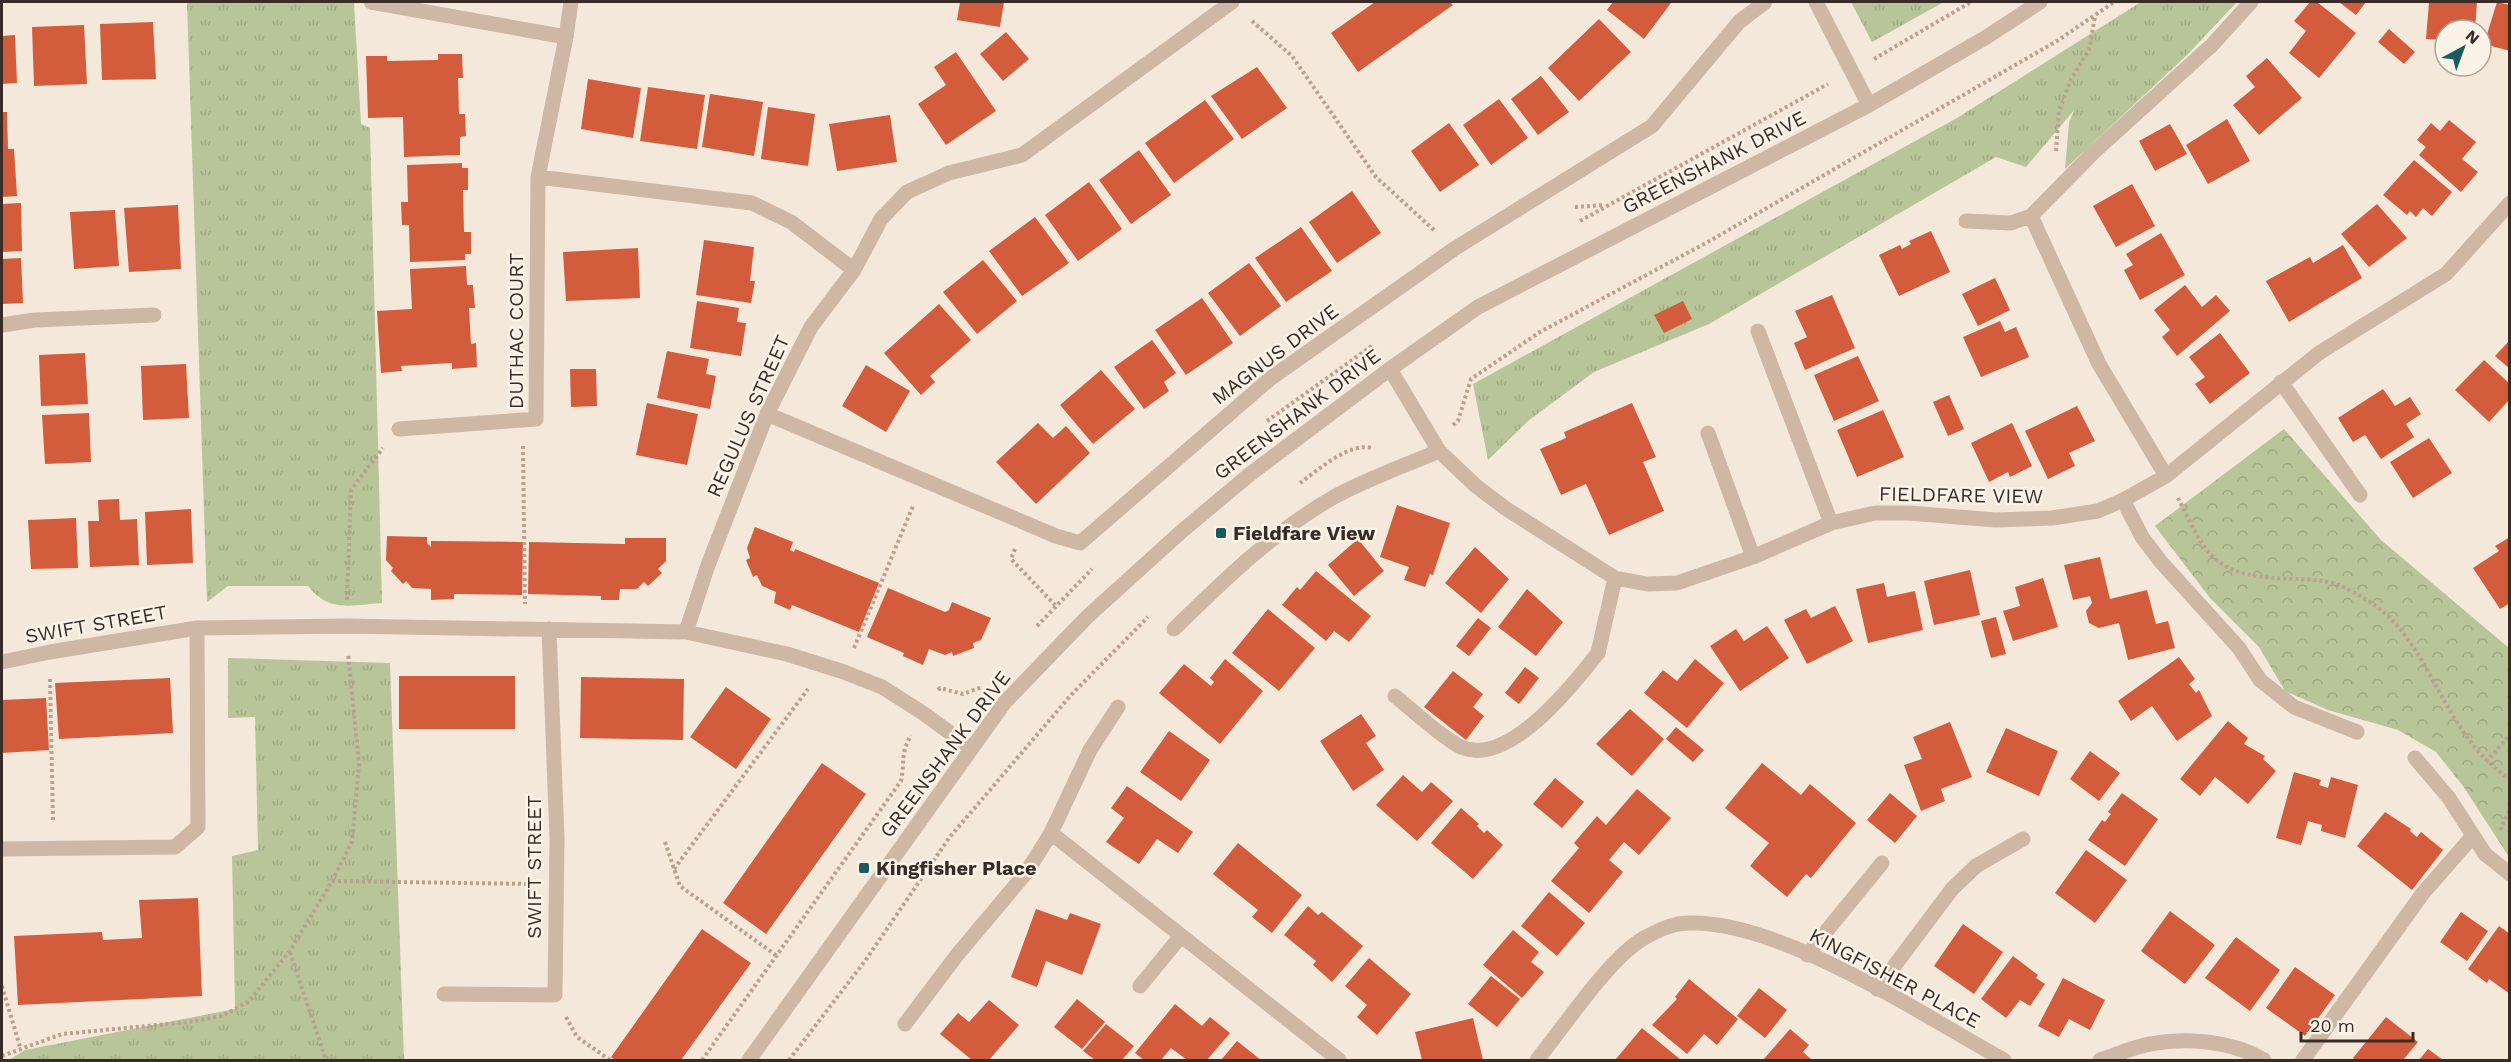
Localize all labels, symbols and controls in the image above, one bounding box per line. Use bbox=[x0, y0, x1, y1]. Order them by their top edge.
north arrow bbox=[2433, 18, 2493, 78]
text: N bbox=[2462, 26, 2483, 48]
street label: GREENSHANK DRIVE bbox=[1618, 105, 1810, 219]
street label: DUTHAC COURT bbox=[504, 253, 528, 409]
street label: MAGNUS DRIVE bbox=[1207, 299, 1343, 409]
street label: REGULUS STREET bbox=[701, 331, 795, 501]
street label: GREENSHANK DRIVE bbox=[1209, 344, 1385, 484]
street label: FIELDFARE VIEW bbox=[1879, 482, 2043, 508]
place label: Fieldfare View bbox=[1233, 521, 1375, 545]
marker: Fieldfare View bbox=[1214, 526, 1228, 540]
street label: SWIFT STREET bbox=[23, 600, 169, 648]
street label: GREENSHANK DRIVE bbox=[875, 666, 1015, 842]
street label: SWIFT STREET bbox=[522, 795, 546, 939]
place label: Kingfisher Place bbox=[876, 856, 1037, 880]
marker: Kingfisher Place bbox=[857, 861, 871, 875]
street label: KINGFISHER PLACE bbox=[1805, 923, 1985, 1033]
scale bar bbox=[2301, 1005, 2414, 1043]
text: 20 m bbox=[2310, 1015, 2355, 1036]

